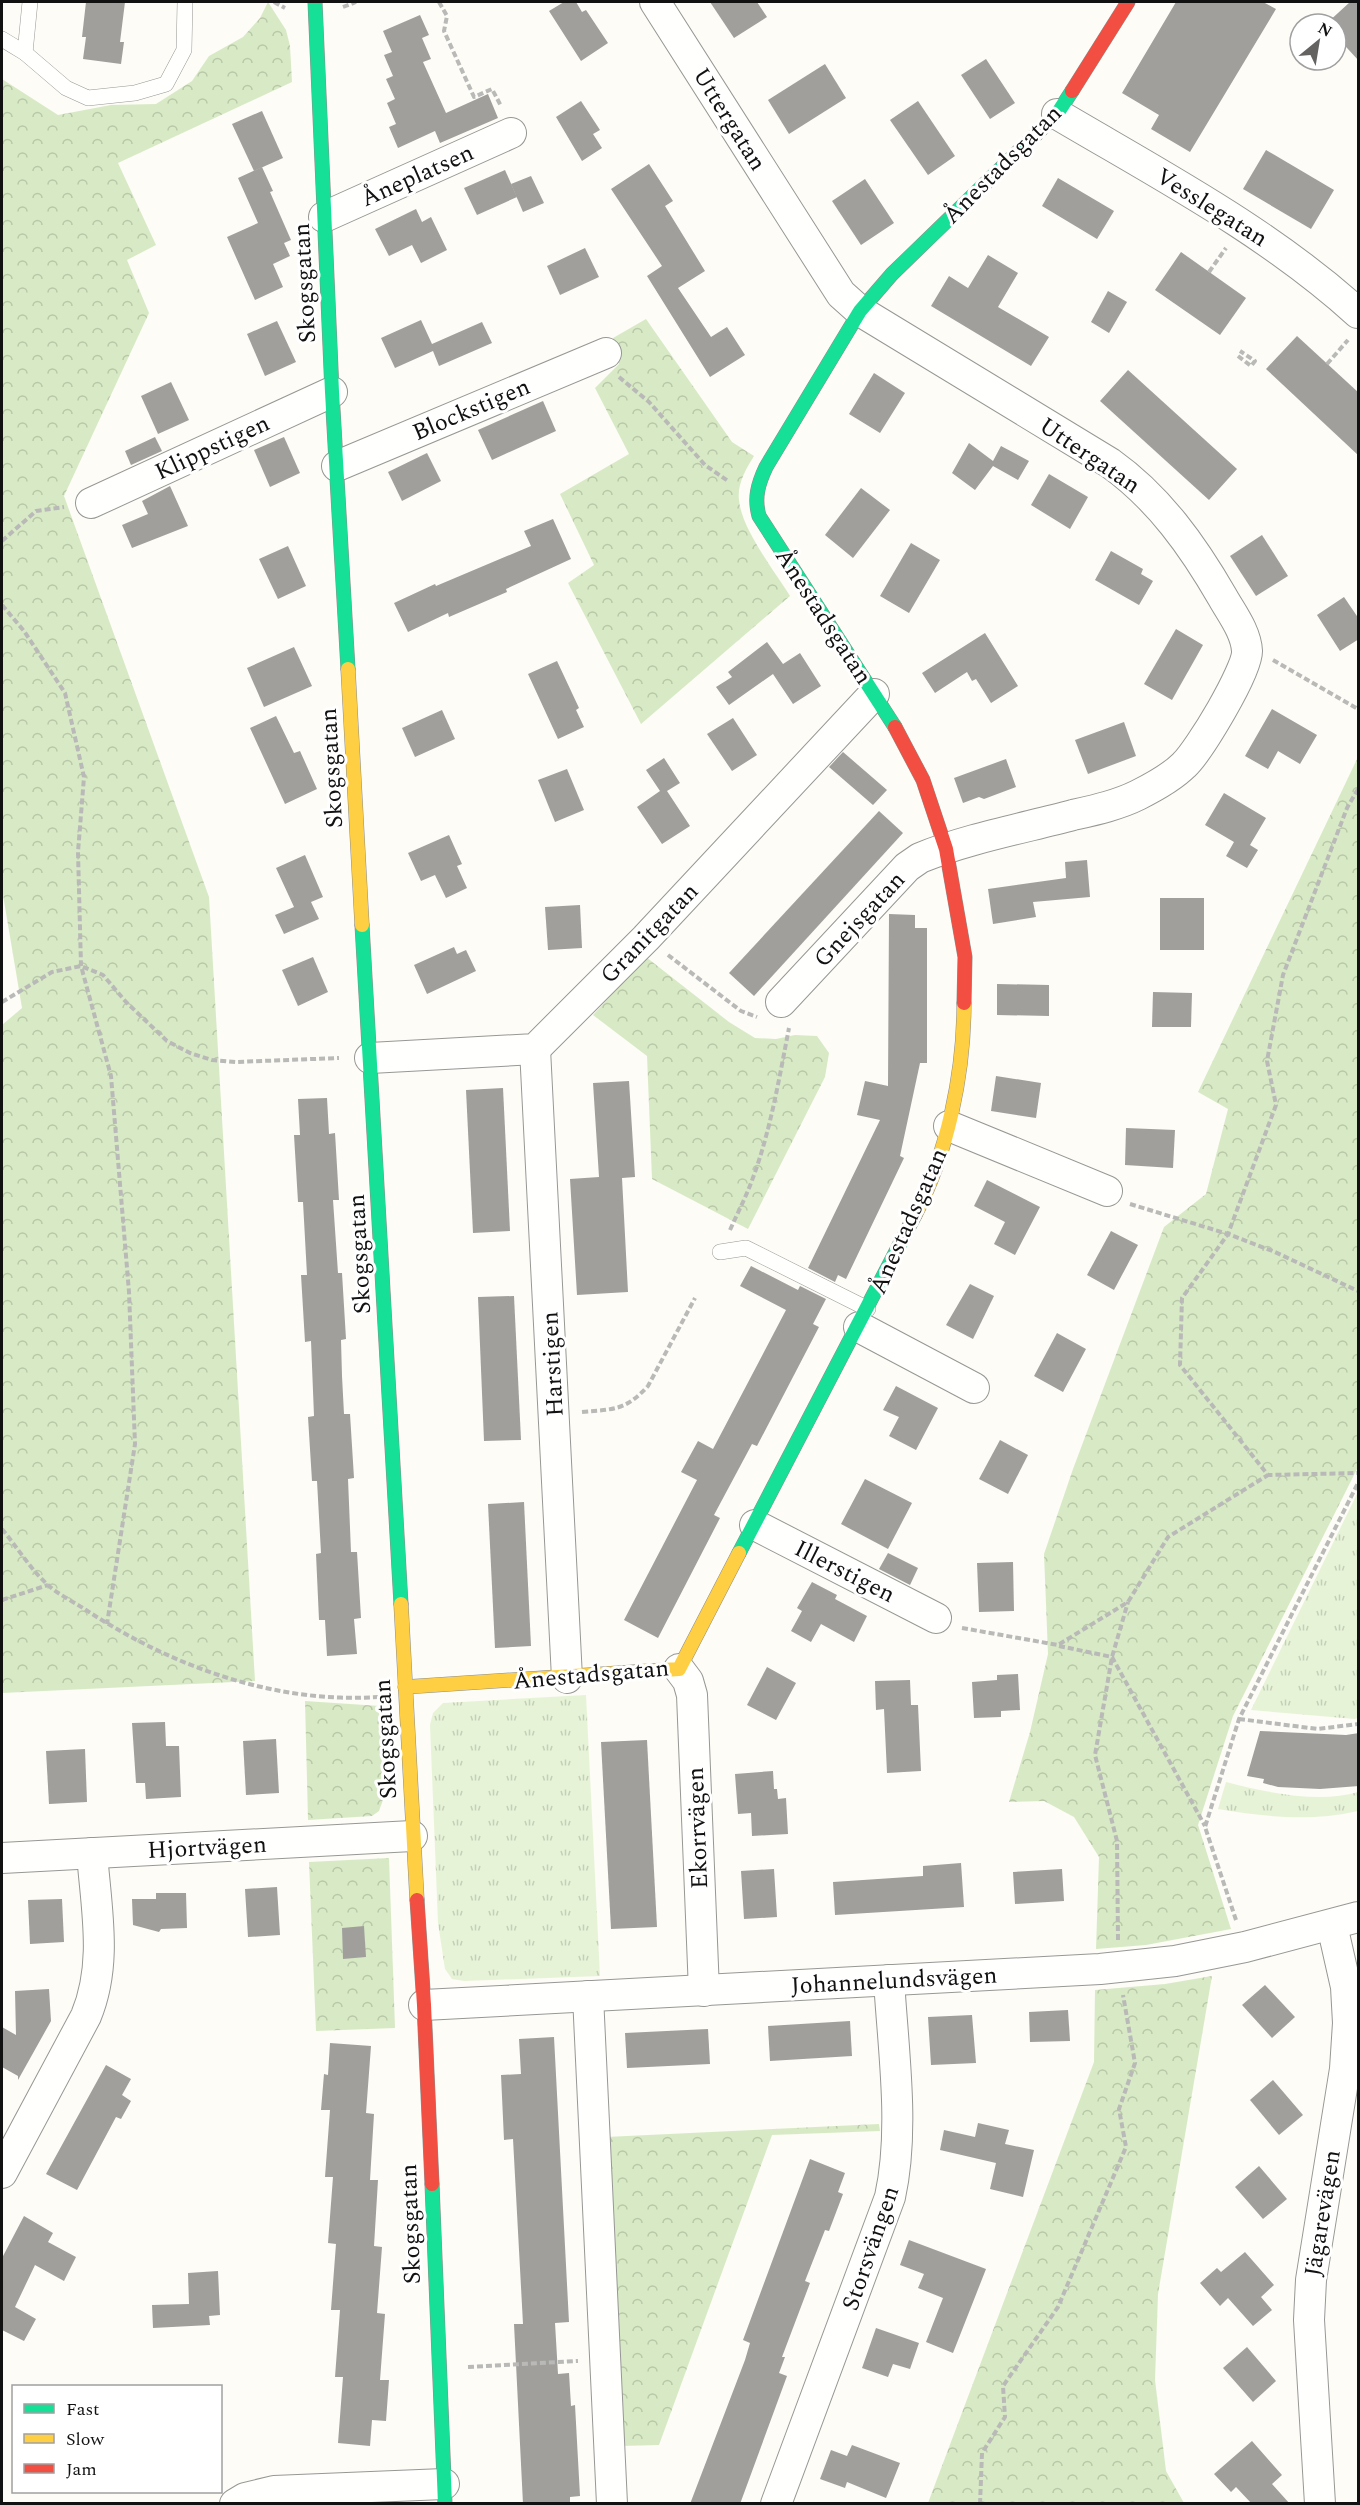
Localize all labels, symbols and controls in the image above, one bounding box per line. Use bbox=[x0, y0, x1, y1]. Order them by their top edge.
north arrow bbox=[1288, 12, 1348, 72]
text: N bbox=[1313, 16, 1337, 44]
street label: Uttergatan bbox=[683, 61, 775, 178]
street label: Ånestadsgatan bbox=[935, 97, 1071, 233]
street label: Åneplatsen bbox=[355, 135, 480, 217]
street label: Vesslegatan bbox=[1148, 159, 1275, 257]
street label: Skogsgatan bbox=[284, 222, 326, 344]
street label: Blockstigen bbox=[407, 369, 536, 451]
street label: Klippstigen bbox=[149, 406, 276, 490]
street label: Uttergatan bbox=[1031, 408, 1148, 503]
street label: Ånestadsgatan bbox=[766, 541, 881, 692]
street label: Skogsgatan bbox=[311, 707, 353, 829]
street label: Gnejsgatan bbox=[805, 863, 914, 976]
street label: Granitgatan bbox=[592, 875, 707, 992]
street label: Ånestadsgatan bbox=[861, 1143, 957, 1300]
street label: Skogsgatan bbox=[339, 1193, 381, 1315]
street label: Harstigen bbox=[532, 1310, 574, 1417]
street label: Illerstigen bbox=[788, 1531, 901, 1613]
street label: Ånestadsgatan bbox=[512, 1650, 671, 1700]
street label: Skogsgatan bbox=[365, 1678, 407, 1800]
street label: Ekorrvägen bbox=[678, 1766, 718, 1890]
street label: Hjortvägen bbox=[146, 1827, 268, 1869]
street label: Johannelundsvägen bbox=[790, 1958, 998, 2004]
street label: Jägarevägen bbox=[1295, 2147, 1351, 2279]
street label: Skogsgatan bbox=[391, 2163, 431, 2285]
street label: Storsvängen bbox=[833, 2181, 909, 2316]
legend bbox=[12, 2385, 222, 2493]
text: Fast bbox=[66, 2396, 99, 2423]
text: Slow bbox=[66, 2426, 105, 2453]
text: Jam bbox=[66, 2456, 97, 2483]

